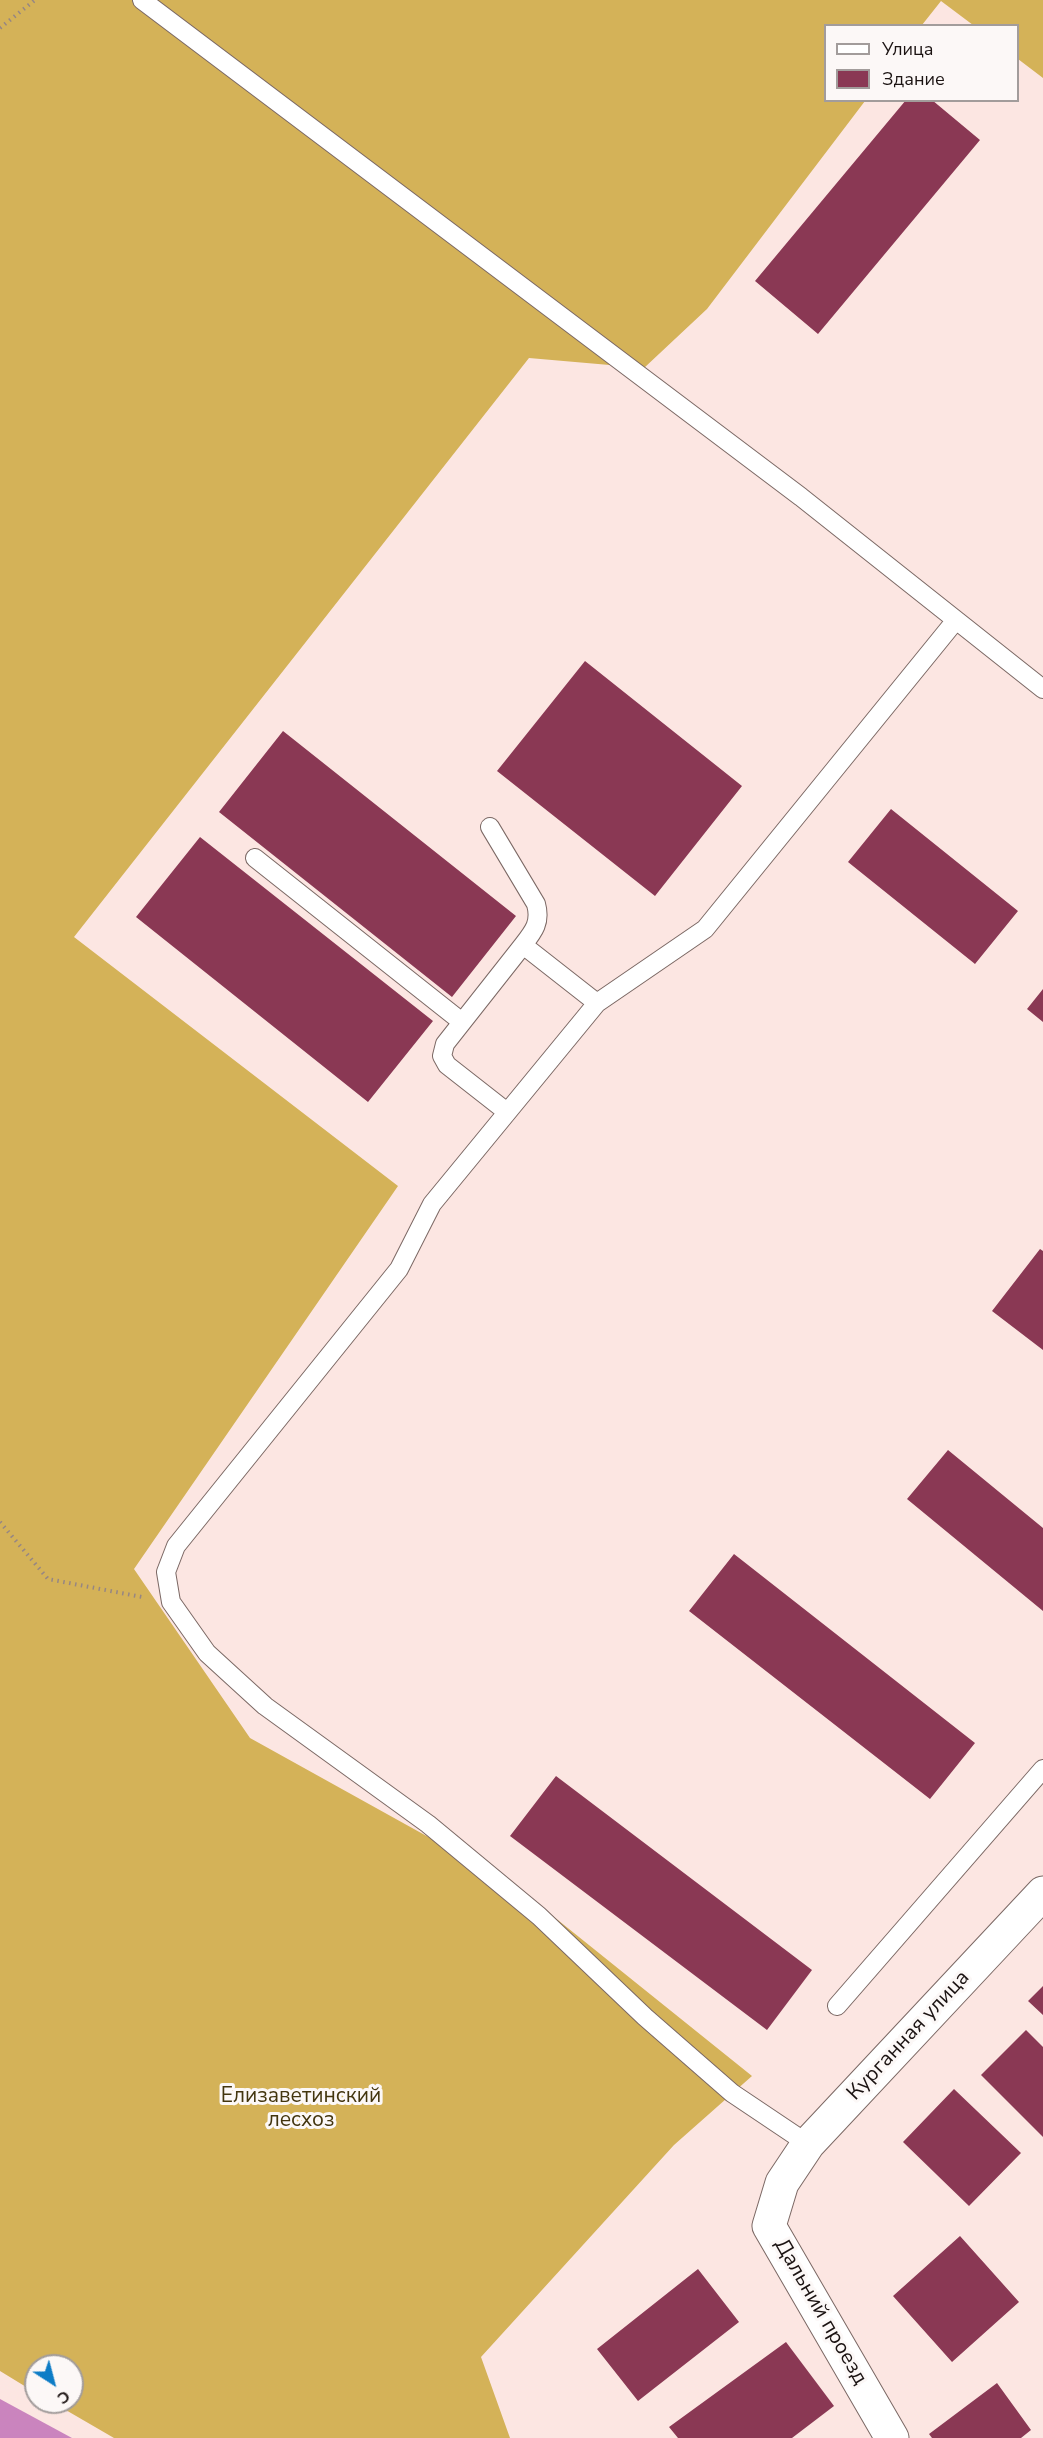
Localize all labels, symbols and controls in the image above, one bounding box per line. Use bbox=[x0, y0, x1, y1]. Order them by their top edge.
legend bbox=[824, 24, 1019, 102]
text: Улица bbox=[882, 37, 933, 61]
text: Здание bbox=[882, 67, 945, 91]
street label: Курганная улица bbox=[842, 1966, 976, 2106]
park label: Елизаветинский лесхоз bbox=[221, 2084, 381, 2134]
street label: Дальний проезд bbox=[768, 2235, 872, 2389]
north arrow bbox=[24, 2354, 84, 2414]
text: С bbox=[53, 2385, 74, 2409]

